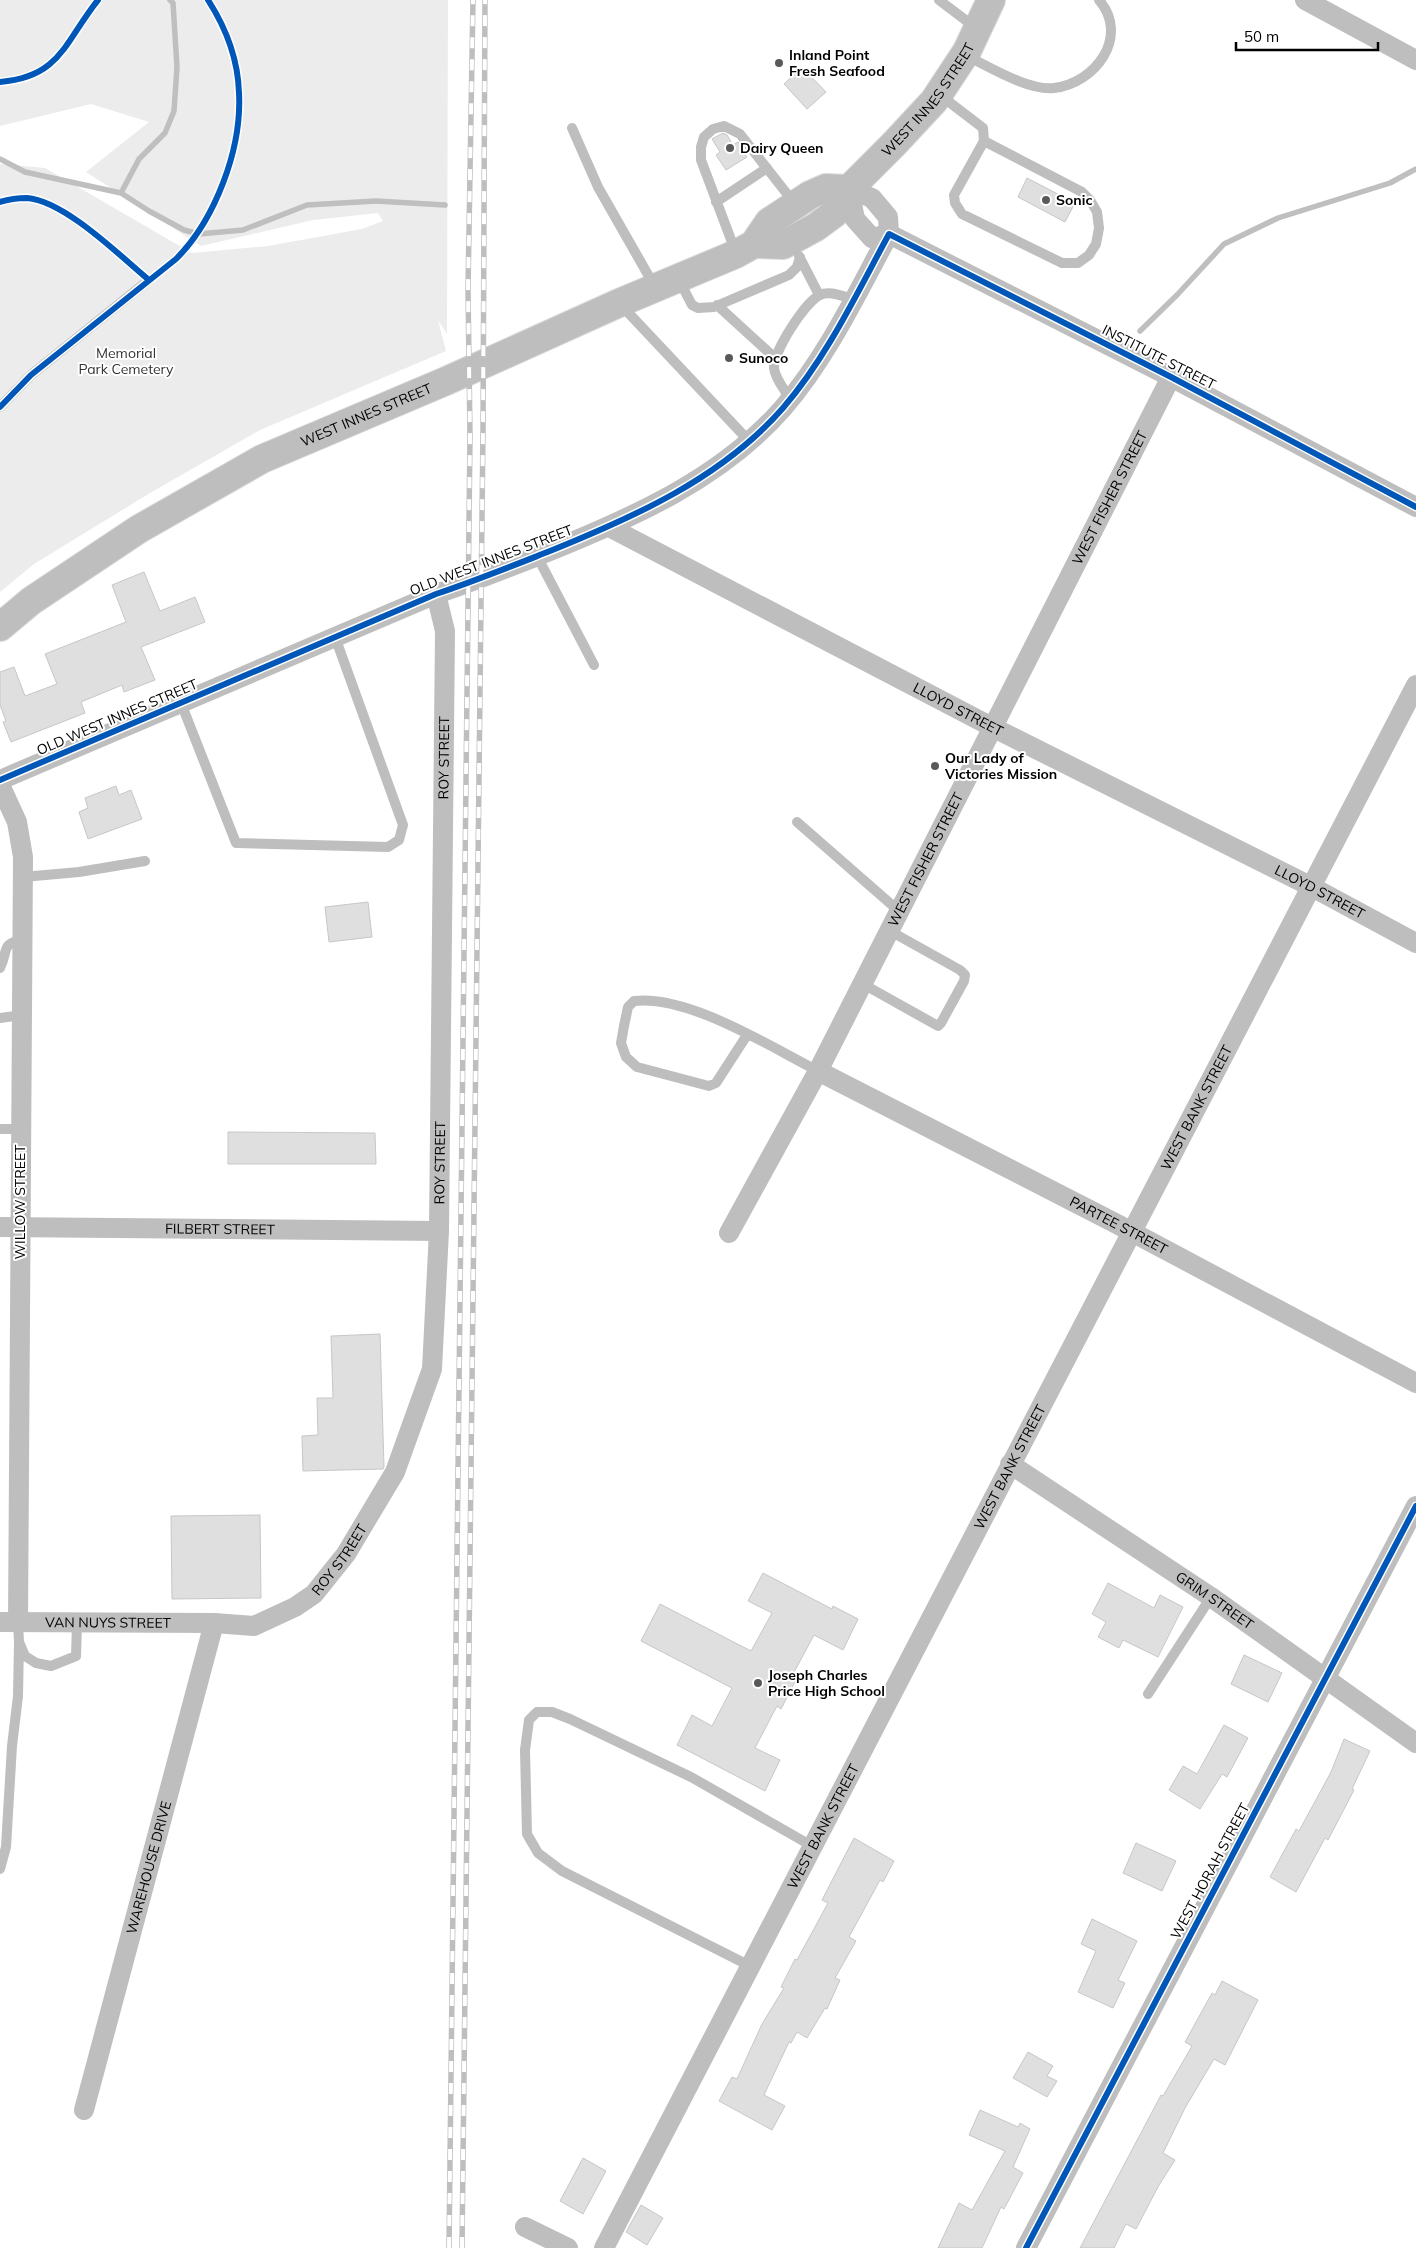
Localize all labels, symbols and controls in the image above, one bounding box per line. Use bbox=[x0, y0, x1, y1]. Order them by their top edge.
scale bar bbox=[1236, 20, 1378, 52]
text: 50 m bbox=[1244, 27, 1279, 46]
street label: WEST INNES STREET bbox=[878, 39, 979, 160]
place label: Inland Point Fresh Seafood bbox=[789, 46, 885, 80]
marker: Inland Point Fresh Seafood bbox=[773, 57, 785, 69]
place label: Dairy Queen bbox=[740, 139, 824, 157]
marker: Dairy Queen bbox=[724, 142, 736, 154]
place label: Sonic bbox=[1056, 191, 1092, 209]
marker: Sonic bbox=[1040, 194, 1052, 206]
street label: INSTITUTE STREET bbox=[1099, 321, 1219, 394]
park label: Memorial Park Cemetery bbox=[78, 344, 174, 378]
place label: Sunoco bbox=[739, 349, 788, 367]
marker: Sunoco bbox=[723, 352, 735, 364]
street label: WEST INNES STREET bbox=[298, 379, 435, 451]
street label: WEST FISHER STREET bbox=[1068, 427, 1151, 568]
street label: OLD WEST INNES STREET bbox=[407, 520, 576, 599]
street label: OLD WEST INNES STREET bbox=[34, 675, 201, 759]
street label: LLOYD STREET bbox=[910, 678, 1007, 740]
street label: ROY STREET bbox=[434, 715, 453, 800]
place label: Our Lady of Victories Mission bbox=[944, 749, 1057, 783]
marker: Our Lady of Victories Mission bbox=[929, 760, 941, 772]
street label: WEST FISHER STREET bbox=[884, 789, 967, 930]
street label: LLOYD STREET bbox=[1272, 861, 1368, 923]
street label: WEST BANK STREET bbox=[1156, 1042, 1237, 1173]
street label: ROY STREET bbox=[430, 1120, 449, 1205]
street label: WILLOW STREET bbox=[11, 1144, 29, 1260]
street label: PARTEE STREET bbox=[1067, 1192, 1171, 1259]
street label: FILBERT STREET bbox=[165, 1220, 276, 1239]
street label: WEST BANK STREET bbox=[970, 1401, 1050, 1533]
street label: ROY STREET bbox=[308, 1520, 371, 1599]
street label: GRIM STREET bbox=[1172, 1567, 1258, 1634]
street label: VAN NUYS STREET bbox=[45, 1613, 172, 1632]
place label: Joseph Charles Price High School bbox=[768, 1666, 885, 1700]
marker: Joseph Charles Price High School bbox=[752, 1677, 764, 1689]
street label: WEST BANK STREET bbox=[783, 1760, 863, 1892]
street label: WAREHOUSE DRIVE bbox=[122, 1799, 175, 1936]
street label: WEST HORAH STREET bbox=[1167, 1799, 1254, 1942]

